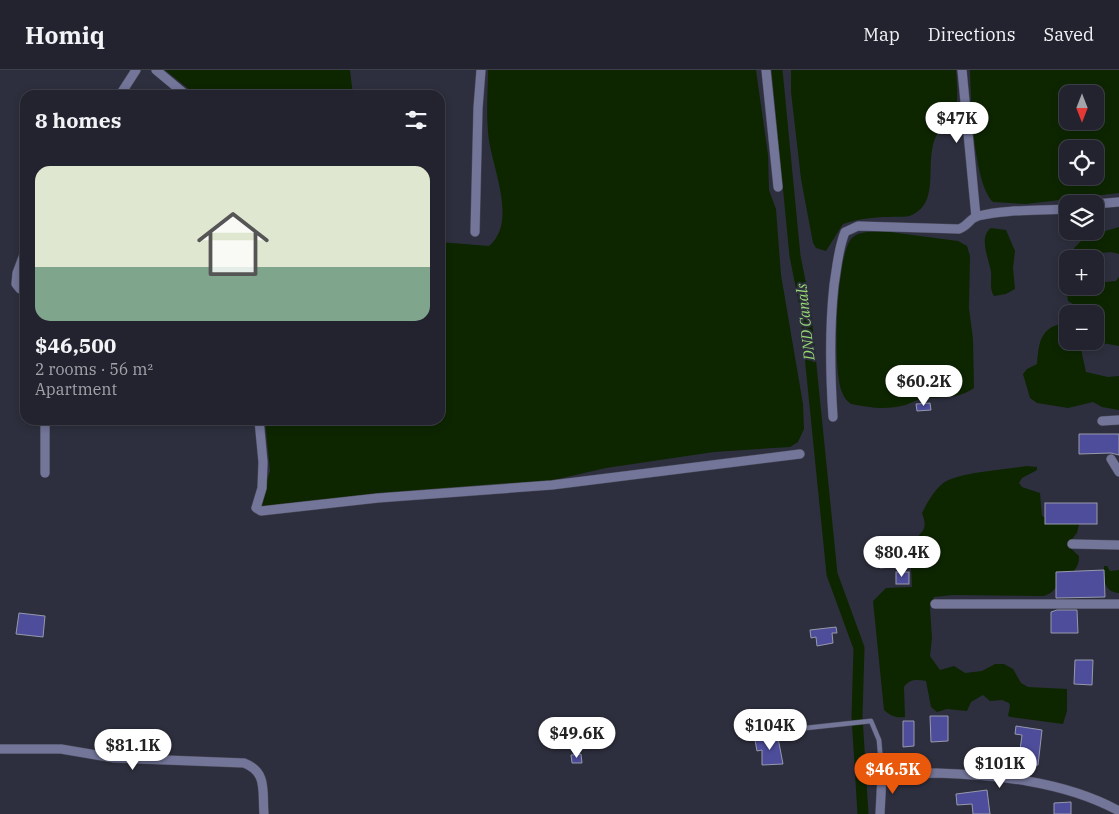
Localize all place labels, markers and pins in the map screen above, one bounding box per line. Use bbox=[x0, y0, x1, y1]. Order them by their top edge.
pin: $47K bbox=[927, 102, 987, 144]
pin: $60.2K bbox=[883, 364, 965, 407]
pin: $80.4K bbox=[861, 536, 943, 578]
pin: $104K bbox=[735, 708, 805, 751]
pin: $49.6K bbox=[536, 716, 618, 759]
pin: $81.1K bbox=[92, 728, 174, 771]
pin: $101K bbox=[965, 746, 1035, 789]
pin: $46.5K bbox=[852, 752, 934, 795]

